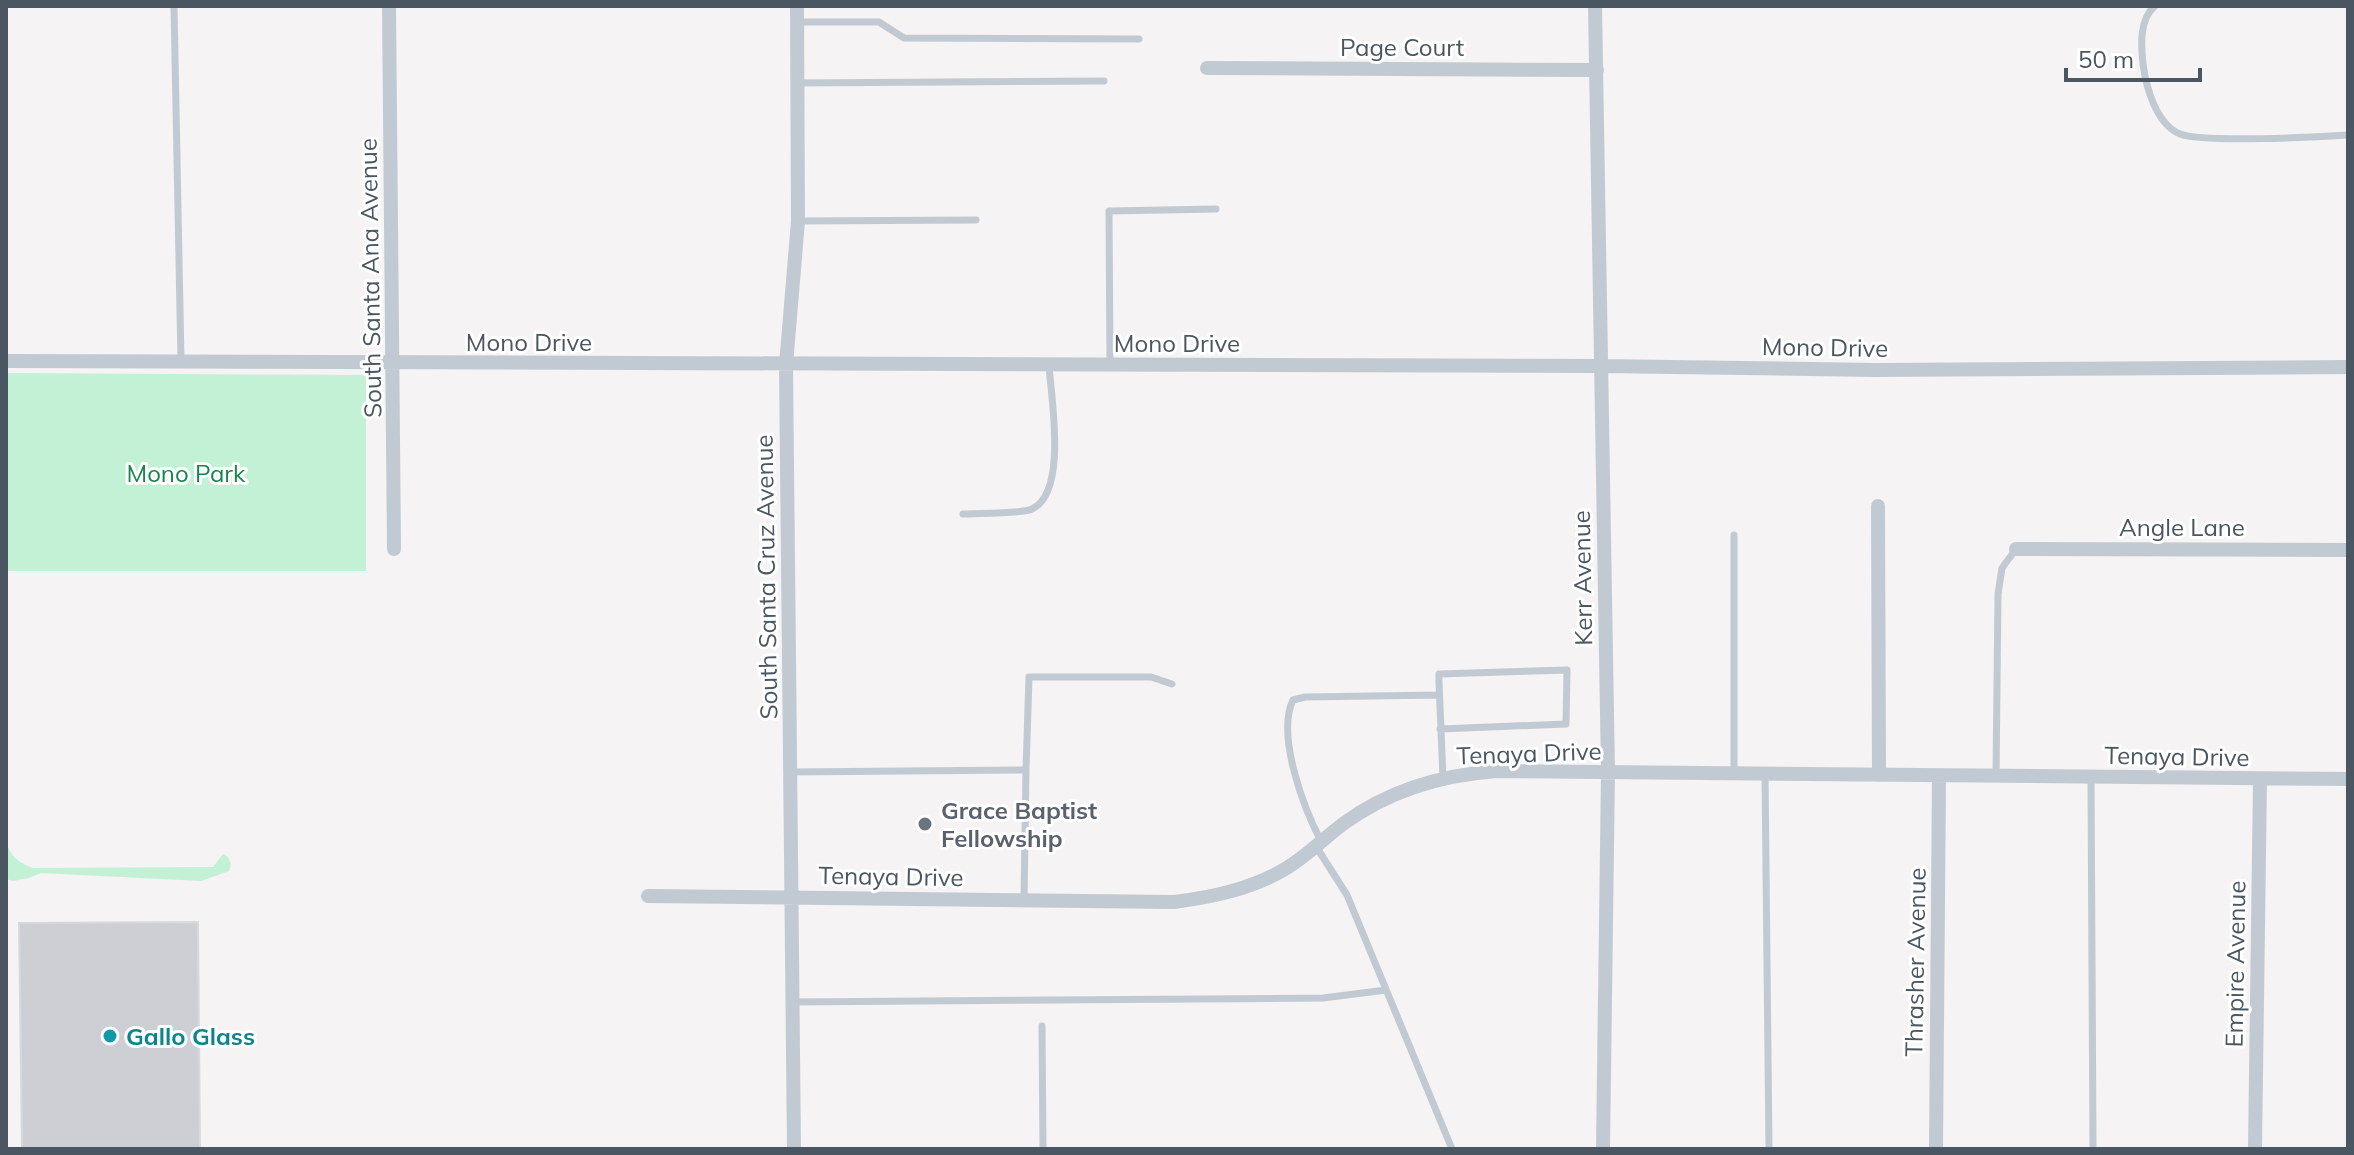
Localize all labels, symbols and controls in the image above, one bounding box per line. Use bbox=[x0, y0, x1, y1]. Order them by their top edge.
street label: Page Court bbox=[1340, 32, 1464, 62]
scale bar bbox=[2066, 32, 2200, 82]
text: 50 m bbox=[2078, 44, 2134, 74]
street label: South Santa Ana Avenue bbox=[353, 138, 387, 418]
street label: Mono Drive bbox=[466, 327, 592, 357]
street label: Mono Drive bbox=[1114, 328, 1240, 358]
street label: Mono Drive bbox=[1762, 331, 1888, 363]
street label: South Santa Cruz Avenue bbox=[749, 434, 783, 720]
park label: Mono Park bbox=[127, 458, 246, 488]
street label: Kerr Avenue bbox=[1566, 510, 1598, 646]
street label: Angle Lane bbox=[2119, 512, 2245, 542]
street label: Tenaya Drive bbox=[1456, 735, 1602, 771]
street label: Tenaya Drive bbox=[2104, 740, 2250, 772]
place label: Grace Baptist Fellowship bbox=[941, 795, 1097, 853]
marker: Grace Baptist Fellowship bbox=[916, 815, 934, 833]
street label: Tenaya Drive bbox=[818, 860, 964, 892]
street label: Thrasher Avenue bbox=[1898, 867, 1932, 1057]
street label: Empire Avenue bbox=[2219, 880, 2251, 1048]
place label: Gallo Glass bbox=[126, 1021, 255, 1051]
marker: Gallo Glass bbox=[101, 1027, 119, 1045]

